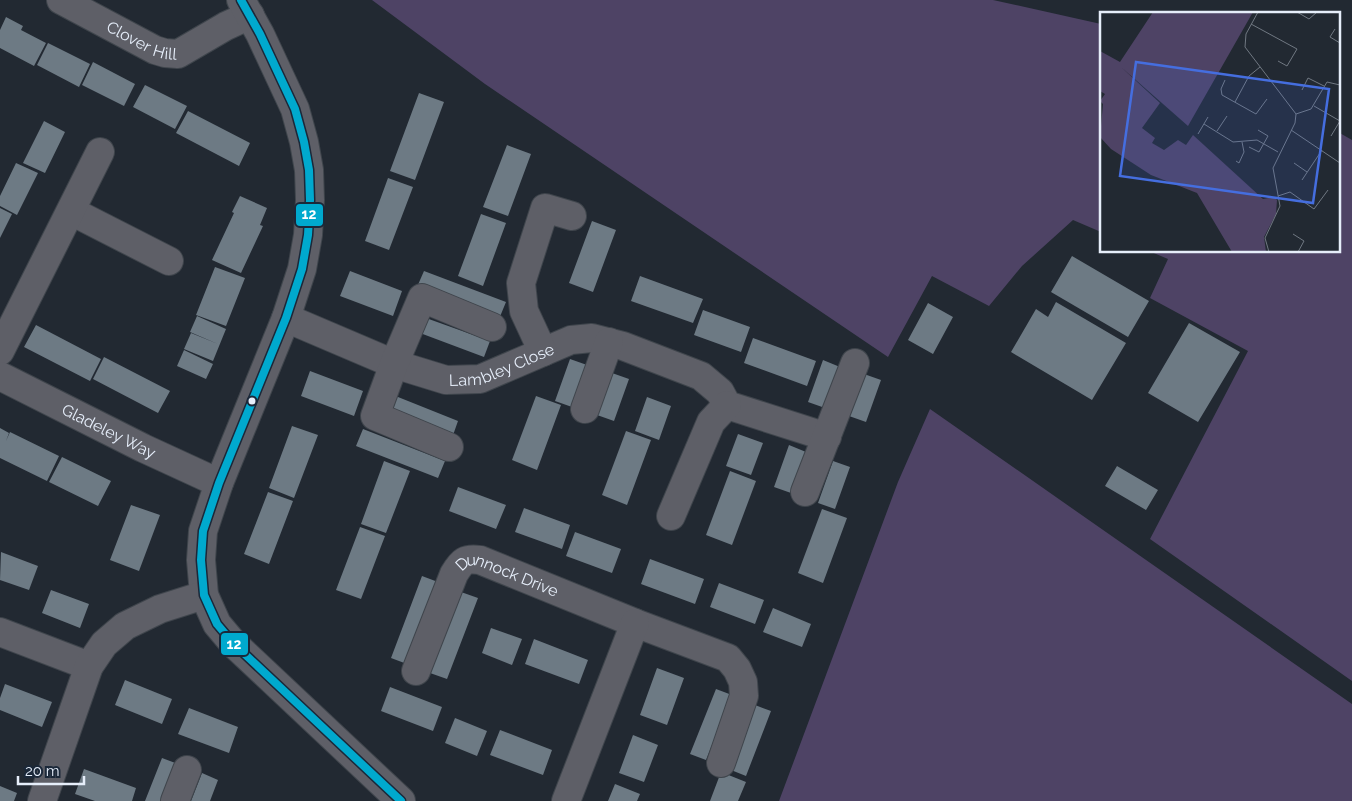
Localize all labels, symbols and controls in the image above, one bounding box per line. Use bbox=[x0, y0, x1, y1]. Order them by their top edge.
inset map bbox=[1100, 12, 1340, 252]
street label: Clover Hill bbox=[104, 17, 178, 63]
line badge: 12 bbox=[295, 203, 324, 227]
text: 12 bbox=[302, 206, 317, 222]
street label: Lambley Close bbox=[449, 339, 557, 389]
unlabelled marker bbox=[247, 396, 257, 406]
street label: Gladeley Way bbox=[59, 399, 159, 462]
street label: Dunnock Drive bbox=[451, 550, 561, 600]
line badge: 12 bbox=[220, 632, 249, 656]
text: 12 bbox=[227, 636, 242, 652]
scale bar bbox=[18, 754, 84, 786]
text: 20 m bbox=[25, 762, 60, 780]

